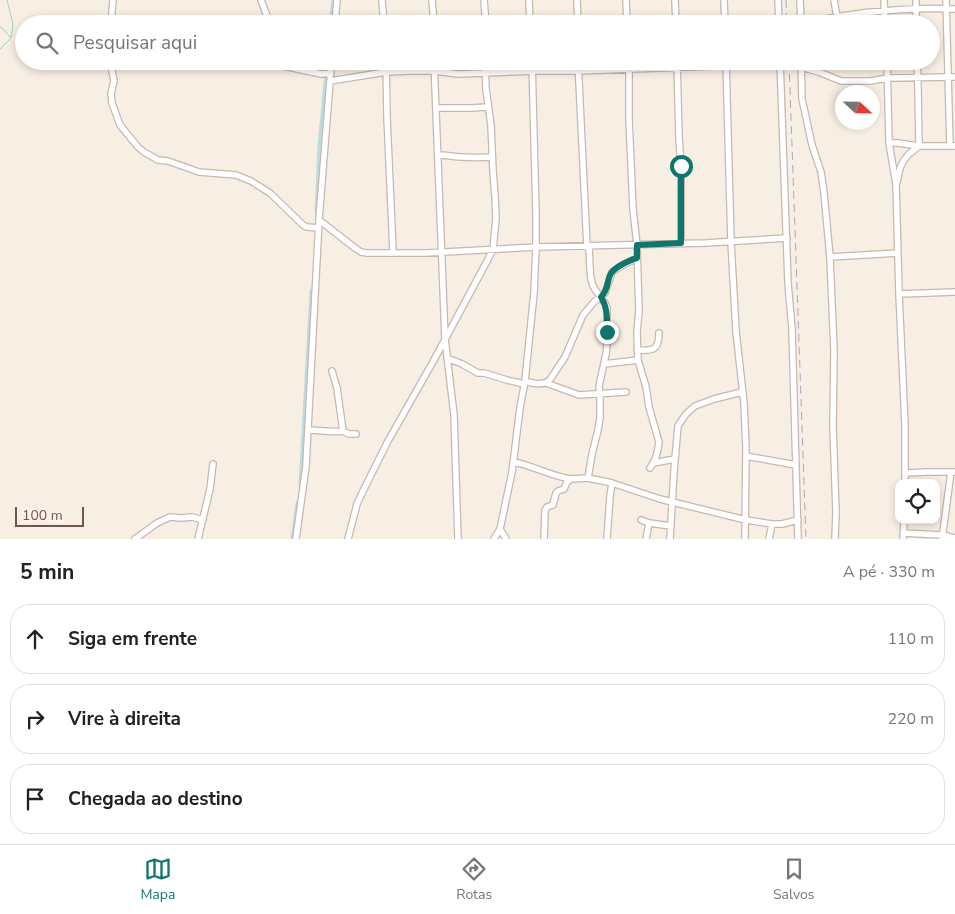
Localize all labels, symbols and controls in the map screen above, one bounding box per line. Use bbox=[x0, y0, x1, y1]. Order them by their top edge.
search box bbox=[15, 15, 940, 70]
icon: search bbox=[33, 29, 61, 57]
text: Pesquisar aqui bbox=[73, 30, 197, 56]
north arrow bbox=[835, 85, 880, 130]
route start bbox=[670, 155, 693, 178]
route end bbox=[596, 321, 619, 344]
map controls bbox=[895, 479, 940, 524]
button: locate bbox=[895, 479, 940, 524]
scale bar bbox=[15, 504, 84, 527]
text: 100 m bbox=[22, 506, 63, 525]
text: 5 min bbox=[20, 558, 74, 586]
text: A pé · 330 m bbox=[843, 561, 935, 583]
icon: ahead bbox=[21, 625, 49, 653]
text: Siga em frente bbox=[68, 626, 197, 652]
text: 110 m bbox=[887, 628, 934, 650]
icon: right bbox=[21, 705, 49, 733]
text: Vire à direita bbox=[68, 706, 181, 732]
text: 220 m bbox=[887, 708, 934, 730]
icon: arrive bbox=[21, 785, 49, 813]
text: Chegada ao destino bbox=[68, 786, 243, 812]
tab: Mapa bbox=[140, 855, 175, 904]
tab: Rotas bbox=[456, 855, 492, 904]
tab: Salvos bbox=[773, 855, 815, 904]

